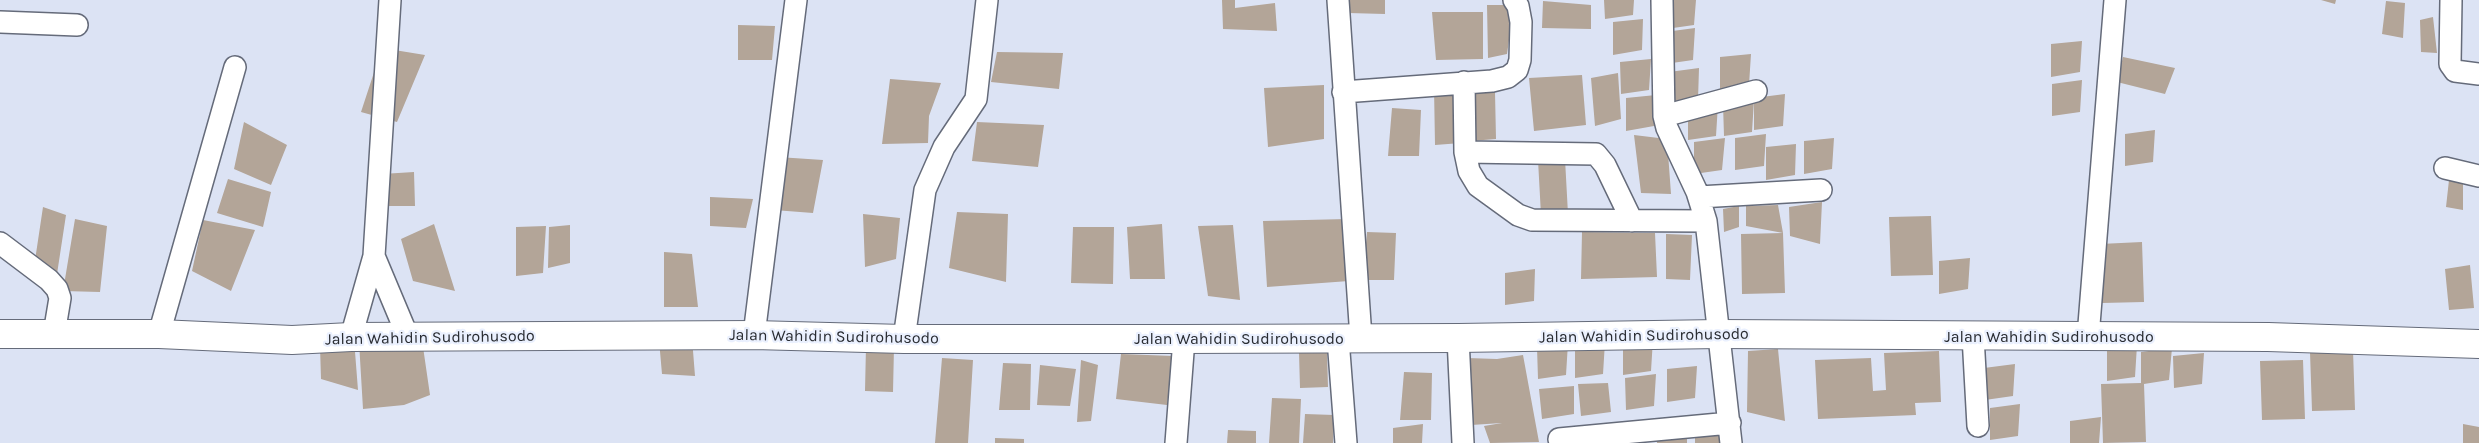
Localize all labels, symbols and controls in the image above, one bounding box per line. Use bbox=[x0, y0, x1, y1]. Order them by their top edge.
street label: Jalan Wahidin Sudirohusodo bbox=[1539, 325, 1749, 347]
street label: Jalan Wahidin Sudirohusodo bbox=[729, 326, 939, 348]
street label: Jalan Wahidin Sudirohusodo bbox=[325, 327, 535, 349]
street label: Jalan Wahidin Sudirohusodo bbox=[1944, 327, 2154, 347]
street label: Jalan Wahidin Sudirohusodo bbox=[1134, 329, 1344, 349]

